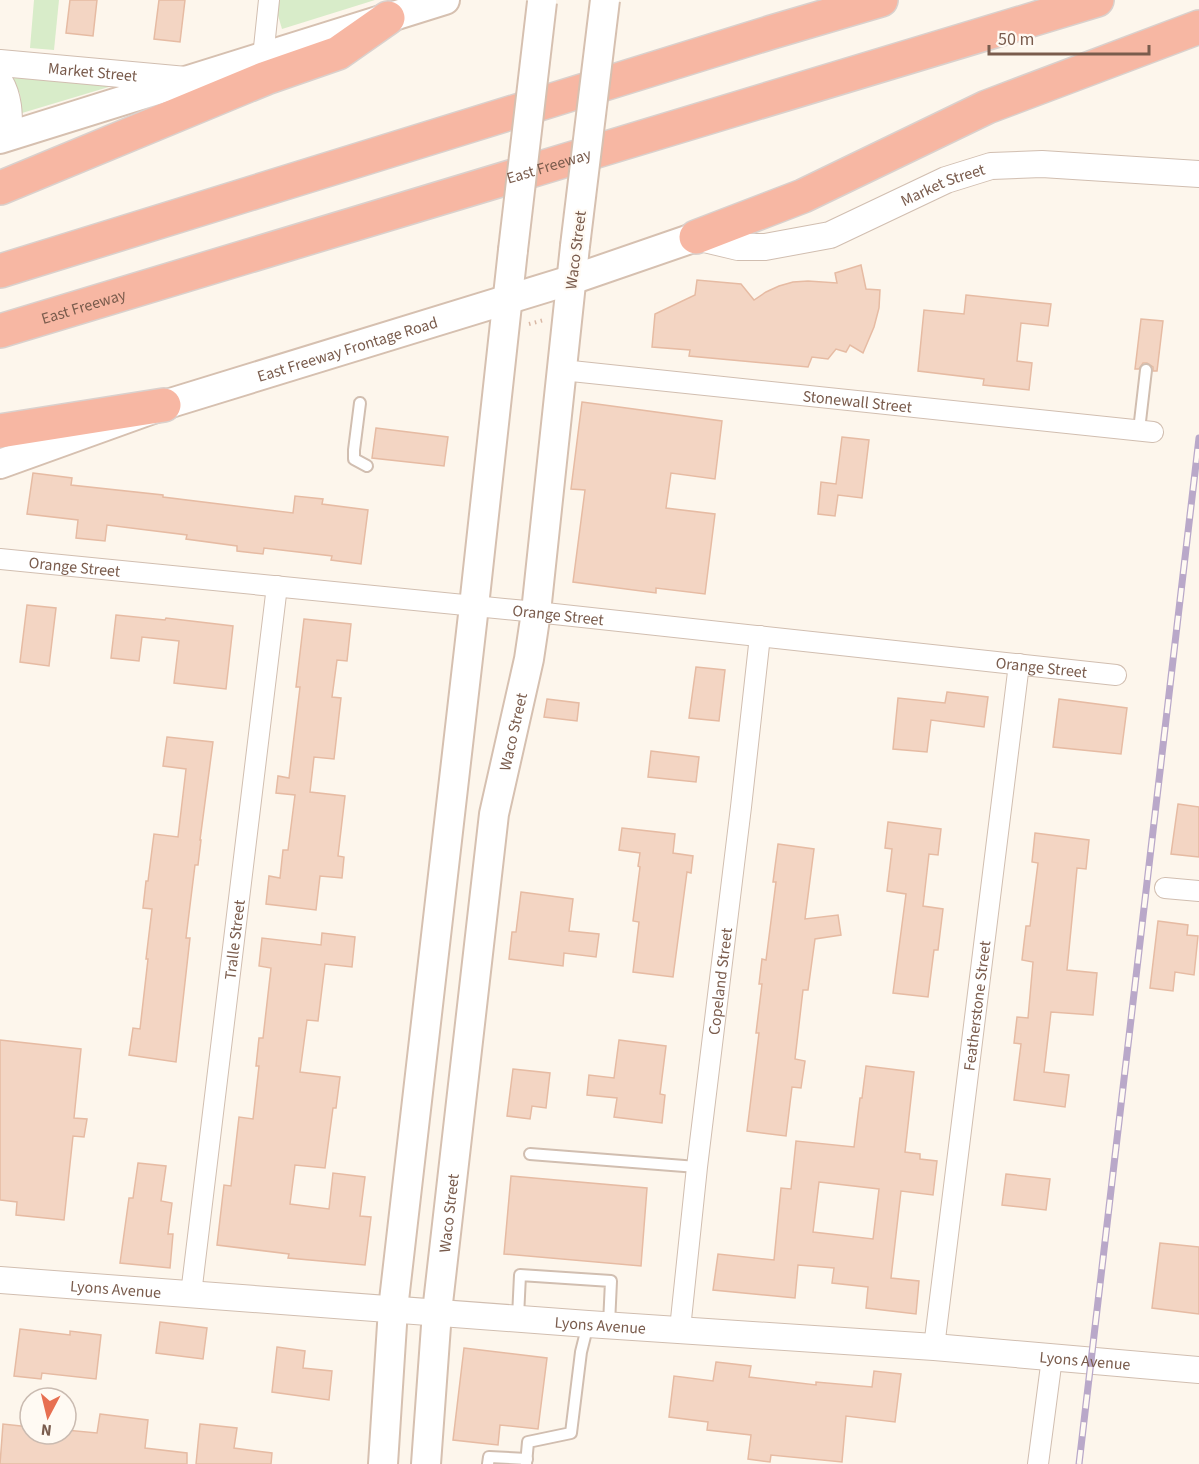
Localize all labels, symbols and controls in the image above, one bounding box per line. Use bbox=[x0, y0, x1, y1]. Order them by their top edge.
scale bar bbox=[989, 18, 1150, 56]
text: 50 m bbox=[998, 27, 1034, 52]
street label: Market Street bbox=[47, 57, 139, 88]
street label: East Freeway bbox=[504, 143, 594, 190]
street label: Market Street bbox=[897, 158, 988, 212]
street label: Waco Street bbox=[560, 209, 592, 291]
street label: East Freeway bbox=[39, 284, 129, 330]
street label: East Freeway Frontage Road bbox=[255, 312, 440, 388]
street label: Stonewall Street bbox=[802, 385, 914, 419]
street label: Orange Street bbox=[28, 552, 122, 583]
street label: Orange Street bbox=[511, 600, 606, 631]
street label: Orange Street bbox=[994, 652, 1089, 684]
street label: Waco Street bbox=[494, 690, 533, 773]
street label: Tralle Street bbox=[219, 898, 251, 981]
street label: Copeland Street bbox=[703, 926, 738, 1036]
street label: Featherstone Street bbox=[958, 939, 997, 1072]
street label: Waco Street bbox=[434, 1172, 465, 1254]
street label: Lyons Avenue bbox=[69, 1275, 162, 1304]
street label: Lyons Avenue bbox=[554, 1312, 647, 1340]
street label: Lyons Avenue bbox=[1038, 1346, 1131, 1376]
north arrow bbox=[18, 1386, 78, 1446]
text: N bbox=[40, 1418, 53, 1441]

